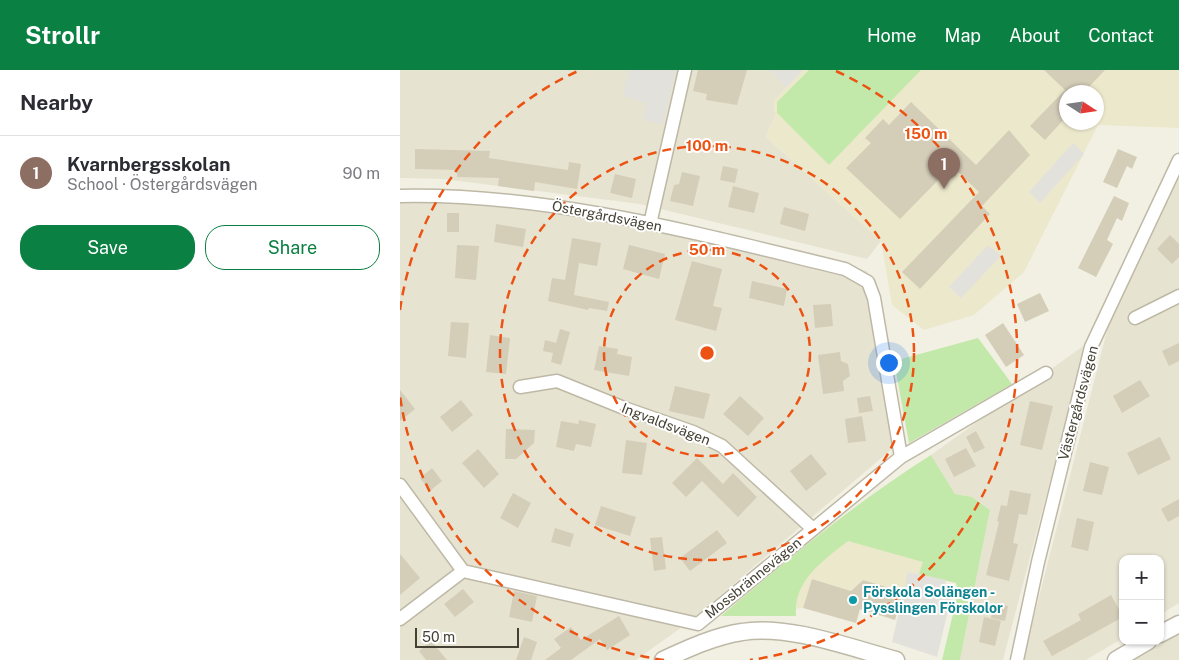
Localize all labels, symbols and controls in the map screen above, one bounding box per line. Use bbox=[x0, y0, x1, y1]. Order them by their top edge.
text: Strollr bbox=[25, 21, 100, 49]
text: Home bbox=[867, 25, 917, 46]
text: Map bbox=[945, 25, 981, 46]
text: About bbox=[1009, 25, 1060, 46]
text: Contact bbox=[1088, 25, 1154, 46]
north arrow bbox=[1059, 85, 1104, 130]
text: Nearby bbox=[20, 90, 93, 115]
text: 150 m bbox=[904, 125, 948, 142]
text: 100 m bbox=[686, 137, 728, 154]
pin: 1 bbox=[928, 148, 960, 189]
text: Kvarnbergsskolan bbox=[67, 153, 231, 175]
text: 1 bbox=[33, 164, 39, 183]
text: 90 m bbox=[343, 164, 380, 183]
text: School · Östergårdsvägen bbox=[67, 175, 258, 194]
street label: Östergårdsvägen bbox=[551, 196, 664, 235]
button: Save bbox=[20, 225, 195, 270]
button: Share bbox=[205, 225, 380, 270]
text: 50 m bbox=[689, 241, 725, 258]
centre of rings bbox=[698, 344, 716, 362]
street label: Västergårdsvägen bbox=[1055, 344, 1101, 462]
your location bbox=[876, 350, 902, 376]
street label: Ingvaldsvägen bbox=[619, 400, 713, 448]
street label: Mossbrännevägen bbox=[702, 534, 804, 622]
map controls bbox=[1119, 555, 1164, 645]
button: + bbox=[1119, 555, 1164, 600]
place label: Förskola Solängen - Pysslingen Förskolor bbox=[863, 584, 1003, 616]
marker: Förskola Solängen - Pysslingen Förskolor bbox=[847, 594, 859, 606]
button: − bbox=[1119, 600, 1164, 645]
scale bar bbox=[415, 625, 519, 648]
text: 50 m bbox=[422, 629, 455, 645]

